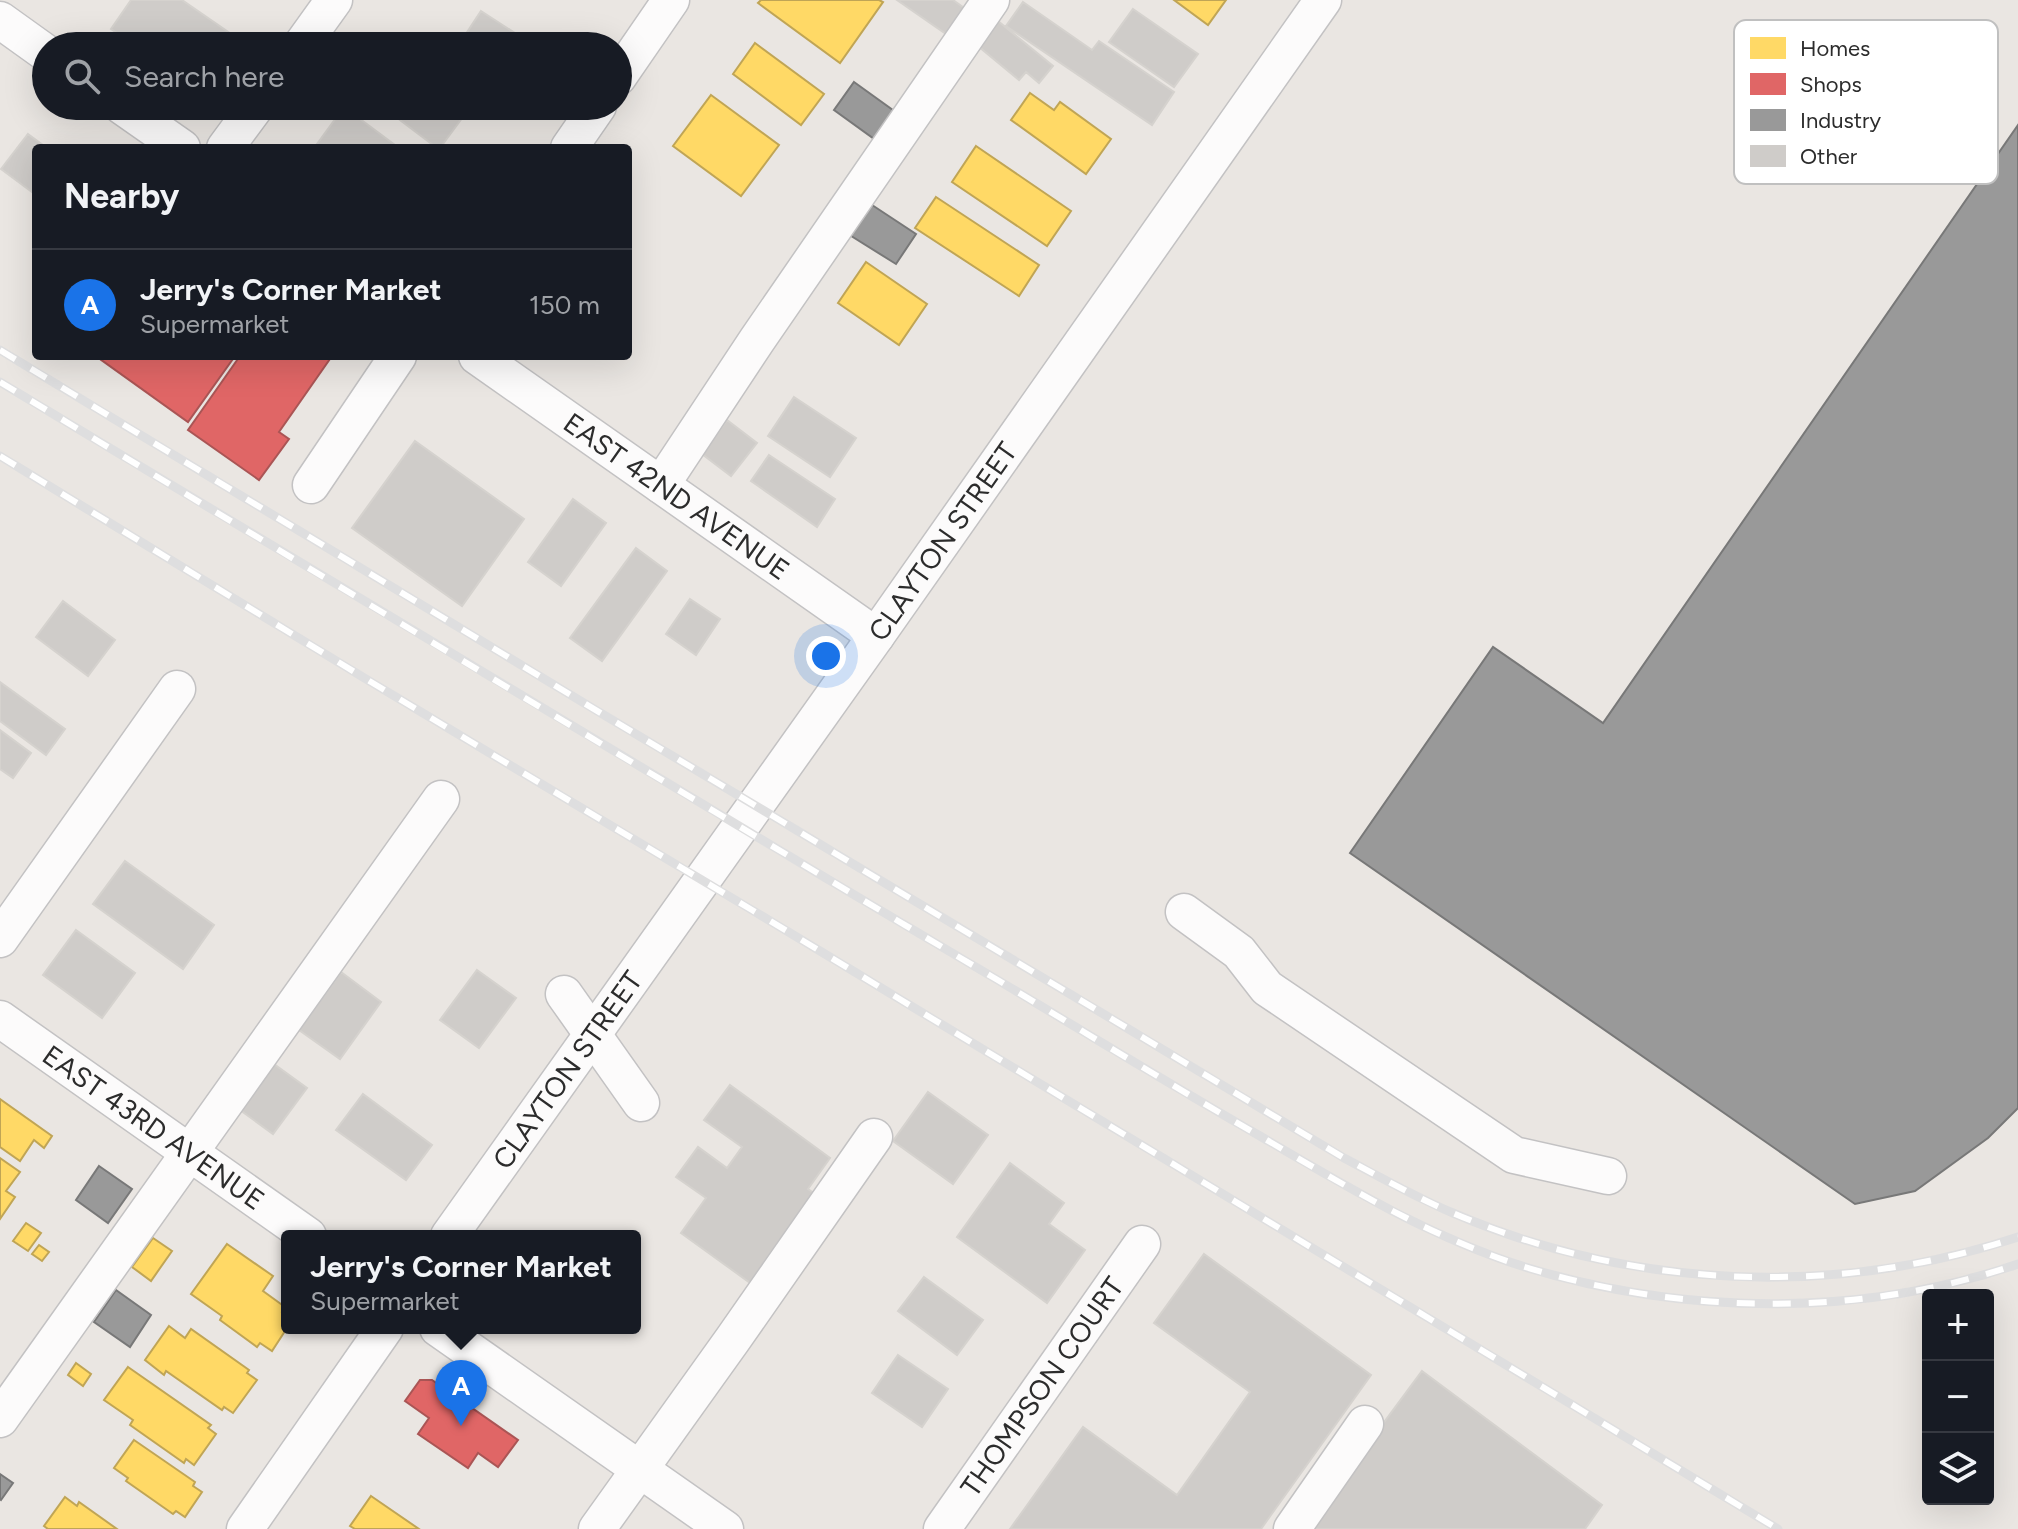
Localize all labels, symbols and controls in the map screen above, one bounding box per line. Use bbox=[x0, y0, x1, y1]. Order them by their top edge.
legend bbox=[1734, 20, 1998, 184]
search box bbox=[32, 32, 632, 120]
text: Homes bbox=[1800, 35, 1870, 62]
icon: search bbox=[60, 54, 104, 98]
text: Search here bbox=[124, 58, 284, 95]
text: Shops bbox=[1800, 71, 1862, 98]
text: Industry bbox=[1800, 107, 1881, 134]
text: Other bbox=[1800, 143, 1858, 170]
text: Nearby bbox=[64, 176, 179, 217]
text: Jerry's Corner Market bbox=[140, 271, 442, 308]
text: A bbox=[81, 289, 99, 321]
text: 150 m bbox=[529, 289, 600, 321]
text: Supermarket bbox=[140, 308, 289, 340]
street label: EAST 42ND AVENUE bbox=[557, 405, 796, 587]
street label: CLAYTON STREET bbox=[861, 435, 1024, 647]
your location bbox=[806, 636, 846, 676]
street label: CLAYTON STREET bbox=[485, 964, 650, 1175]
street label: EAST 43RD AVENUE bbox=[36, 1038, 271, 1217]
popup bbox=[281, 1230, 641, 1334]
text: Jerry's Corner Market bbox=[310, 1248, 612, 1285]
street label: THOMPSON COURT bbox=[953, 1270, 1131, 1503]
text: Supermarket bbox=[310, 1285, 460, 1317]
map controls bbox=[1922, 1289, 1994, 1505]
button: + bbox=[1922, 1289, 1994, 1361]
pin: A bbox=[435, 1360, 487, 1426]
button: − bbox=[1922, 1361, 1994, 1433]
button: layers bbox=[1922, 1433, 1994, 1505]

